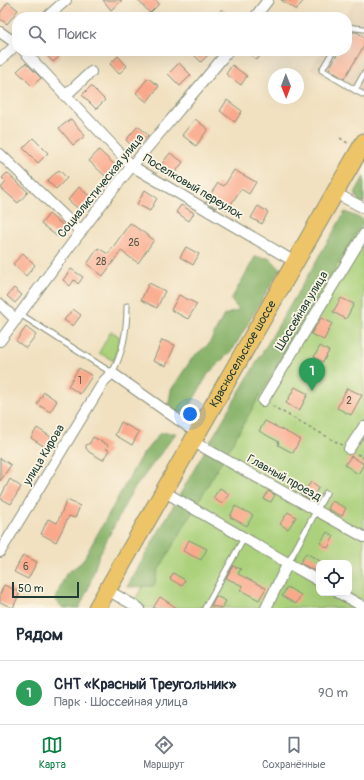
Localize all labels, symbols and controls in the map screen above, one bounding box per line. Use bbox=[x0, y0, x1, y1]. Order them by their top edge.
search box bbox=[12, 12, 352, 56]
icon: search bbox=[26, 23, 48, 45]
text: Поиск bbox=[58, 25, 97, 44]
north arrow bbox=[268, 68, 304, 104]
street label: Социалистическая улица bbox=[55, 131, 148, 241]
street label: Поселковый переулок bbox=[140, 151, 246, 223]
house number: 26 bbox=[128, 237, 140, 249]
house number: 28 bbox=[96, 256, 106, 268]
street label: Шоссейная улица bbox=[272, 268, 332, 353]
street label: Красносельское шоссе bbox=[206, 297, 279, 410]
pin: 1 bbox=[299, 358, 325, 391]
house number: 1 bbox=[78, 375, 82, 387]
house number: 2 bbox=[346, 395, 352, 407]
your location bbox=[180, 404, 200, 424]
street label: улица Кирова bbox=[19, 422, 68, 489]
street label: Главный проезд bbox=[244, 451, 325, 505]
map controls bbox=[316, 560, 352, 596]
button: locate bbox=[316, 560, 352, 596]
house number: 6 bbox=[23, 561, 29, 573]
scale bar bbox=[12, 580, 79, 599]
text: 50 m bbox=[18, 582, 44, 595]
text: Рядом bbox=[16, 624, 63, 645]
text: СНТ «Красный Треугольник» bbox=[54, 675, 236, 694]
text: 1 bbox=[26, 685, 32, 701]
text: 90 m bbox=[318, 685, 348, 701]
text: Парк · Шоссейная улица bbox=[54, 694, 188, 710]
tab: Карта bbox=[39, 734, 66, 771]
tab: Маршрут bbox=[143, 734, 185, 771]
tab: Сохранённые bbox=[262, 734, 325, 771]

